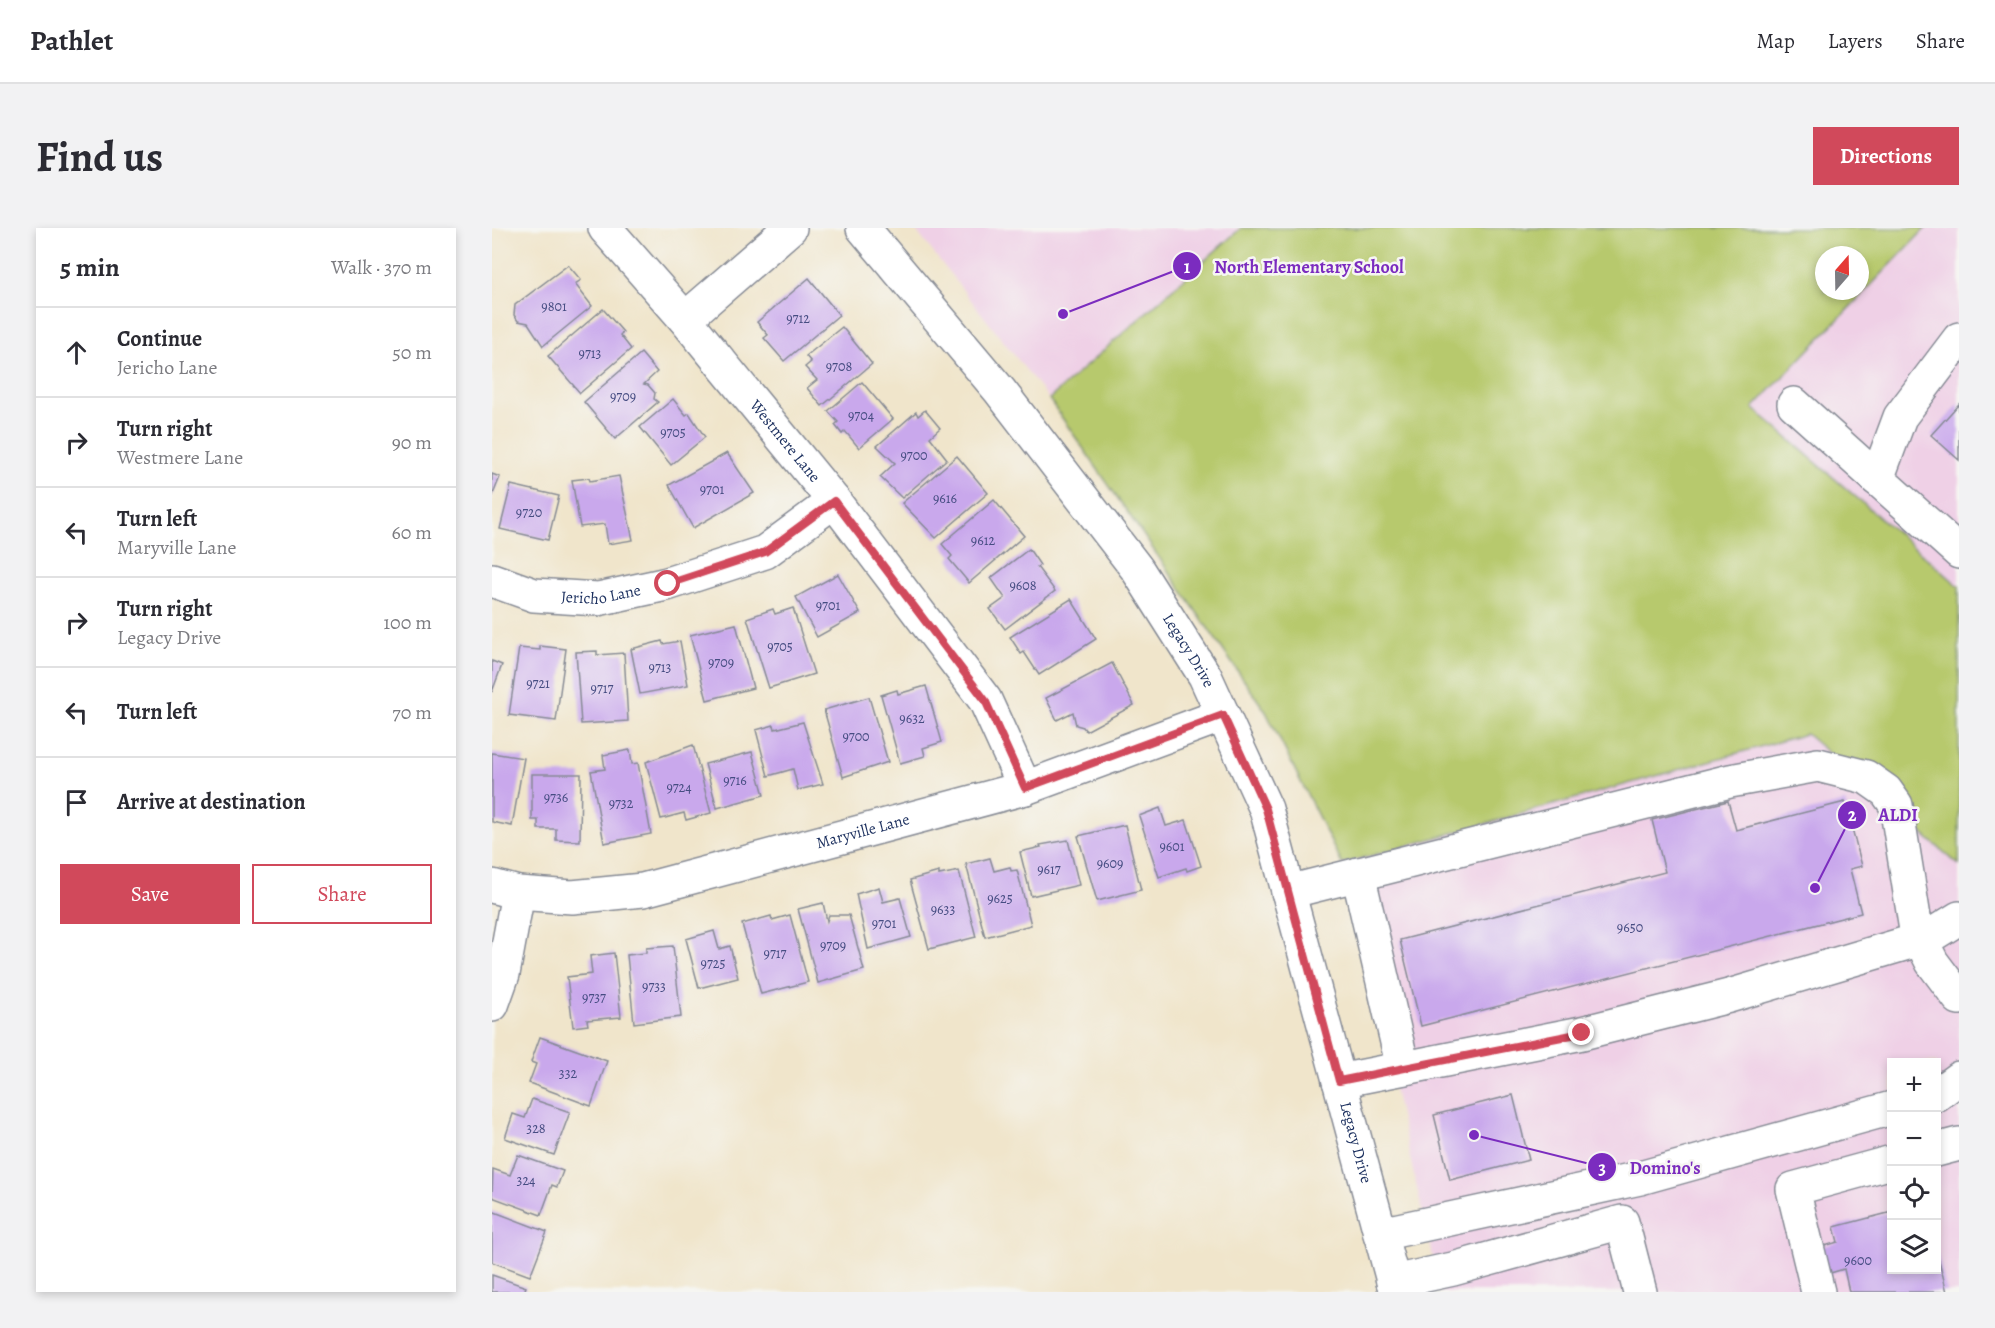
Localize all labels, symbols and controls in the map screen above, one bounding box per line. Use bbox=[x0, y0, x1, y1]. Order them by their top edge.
text: Pathlet bbox=[30, 22, 113, 60]
text: Map bbox=[1756, 27, 1795, 55]
text: Layers bbox=[1828, 27, 1883, 55]
text: Share bbox=[1916, 27, 1965, 55]
button: Directions bbox=[1813, 127, 1959, 185]
text: Find us bbox=[36, 128, 163, 185]
north arrow bbox=[1815, 246, 1869, 300]
callout: North Elementary School bbox=[1172, 248, 1415, 284]
text: 5 min bbox=[60, 250, 120, 285]
text: Walk · 370 m bbox=[331, 254, 432, 281]
text: 1 bbox=[1184, 255, 1191, 279]
text: North Elementary School bbox=[1214, 255, 1404, 279]
house number: 9801 bbox=[541, 297, 567, 316]
house number: 9712 bbox=[786, 309, 810, 328]
text: Continue bbox=[117, 324, 202, 354]
icon: ahead bbox=[60, 336, 93, 369]
text: 50 m bbox=[392, 339, 432, 366]
house number: 9713 bbox=[579, 344, 602, 363]
text: Jericho Lane bbox=[117, 354, 217, 381]
house number: 9708 bbox=[826, 357, 852, 376]
house number: 9709 bbox=[610, 387, 636, 406]
street label: Westmere Lane bbox=[744, 394, 825, 487]
house number: 9704 bbox=[848, 406, 874, 425]
text: Turn right bbox=[117, 414, 213, 444]
house number: 9705 bbox=[660, 423, 686, 442]
icon: right bbox=[60, 426, 93, 459]
text: 90 m bbox=[392, 429, 432, 456]
text: Westmere Lane bbox=[117, 444, 243, 471]
house number: 9700 bbox=[900, 446, 928, 465]
house number: 9701 bbox=[700, 480, 724, 499]
house number: 9616 bbox=[933, 489, 957, 508]
house number: 9720 bbox=[516, 503, 542, 522]
text: Turn left bbox=[117, 504, 197, 534]
icon: left bbox=[60, 516, 93, 549]
text: 60 m bbox=[392, 519, 432, 546]
house number: 9612 bbox=[971, 531, 995, 550]
text: Maryville Lane bbox=[117, 534, 237, 561]
route start bbox=[654, 570, 680, 596]
house number: 9608 bbox=[1009, 576, 1037, 595]
street label: Jericho Lane bbox=[560, 579, 643, 610]
text: Turn right bbox=[117, 594, 213, 624]
house number: 9701 bbox=[816, 596, 840, 615]
icon: right bbox=[60, 606, 93, 639]
text: 100 m bbox=[383, 609, 432, 636]
street label: Legacy Drive bbox=[1157, 609, 1220, 691]
text: Legacy Drive bbox=[117, 624, 221, 651]
house number: 9705 bbox=[767, 637, 793, 656]
house number: 9709 bbox=[708, 653, 734, 672]
house number: 9713 bbox=[649, 658, 672, 677]
house number: 9721 bbox=[526, 674, 550, 693]
house number: 9717 bbox=[591, 679, 614, 698]
icon: left bbox=[60, 696, 93, 729]
text: Turn left bbox=[117, 697, 197, 727]
text: 70 m bbox=[392, 699, 432, 726]
house number: 9632 bbox=[899, 709, 925, 728]
house number: 9700 bbox=[842, 727, 870, 746]
house number: 9716 bbox=[723, 771, 747, 790]
house number: 9724 bbox=[666, 778, 692, 797]
icon: arrive bbox=[60, 786, 93, 819]
text: Arrive at destination bbox=[117, 787, 306, 817]
house number: 9736 bbox=[544, 788, 568, 807]
house number: 9732 bbox=[609, 794, 634, 813]
callout: ALDI bbox=[1837, 797, 1930, 833]
text: 2 bbox=[1848, 803, 1857, 827]
text: ALDI bbox=[1877, 803, 1918, 827]
street label: Maryville Lane bbox=[814, 808, 912, 854]
house number: 9601 bbox=[1159, 837, 1185, 856]
house number: 9609 bbox=[1097, 854, 1123, 873]
house number: 9617 bbox=[1037, 860, 1061, 879]
button: Save bbox=[60, 864, 240, 924]
button: Share bbox=[252, 864, 432, 924]
house number: 9625 bbox=[987, 889, 1013, 908]
house number: 9633 bbox=[931, 900, 955, 919]
house number: 9701 bbox=[872, 914, 896, 933]
house number: 9650 bbox=[1617, 918, 1643, 937]
house number: 9709 bbox=[820, 936, 846, 955]
house number: 9717 bbox=[764, 944, 787, 963]
house number: 9725 bbox=[701, 954, 725, 973]
house number: 9733 bbox=[642, 977, 666, 996]
house number: 9737 bbox=[582, 988, 606, 1007]
route end bbox=[1568, 1019, 1594, 1045]
map controls bbox=[1887, 1058, 1941, 1274]
button: + bbox=[1887, 1058, 1941, 1112]
house number: 332 bbox=[559, 1064, 577, 1083]
street label: Legacy Drive bbox=[1334, 1099, 1377, 1186]
button: − bbox=[1887, 1112, 1941, 1166]
house number: 328 bbox=[526, 1119, 546, 1138]
callout: Domino's bbox=[1587, 1149, 1712, 1185]
text: 3 bbox=[1598, 1156, 1606, 1180]
text: Domino's bbox=[1629, 1156, 1701, 1180]
button: locate bbox=[1887, 1166, 1941, 1220]
house number: 324 bbox=[517, 1171, 535, 1190]
button: layers bbox=[1887, 1220, 1941, 1274]
house number: 9600 bbox=[1844, 1251, 1872, 1270]

